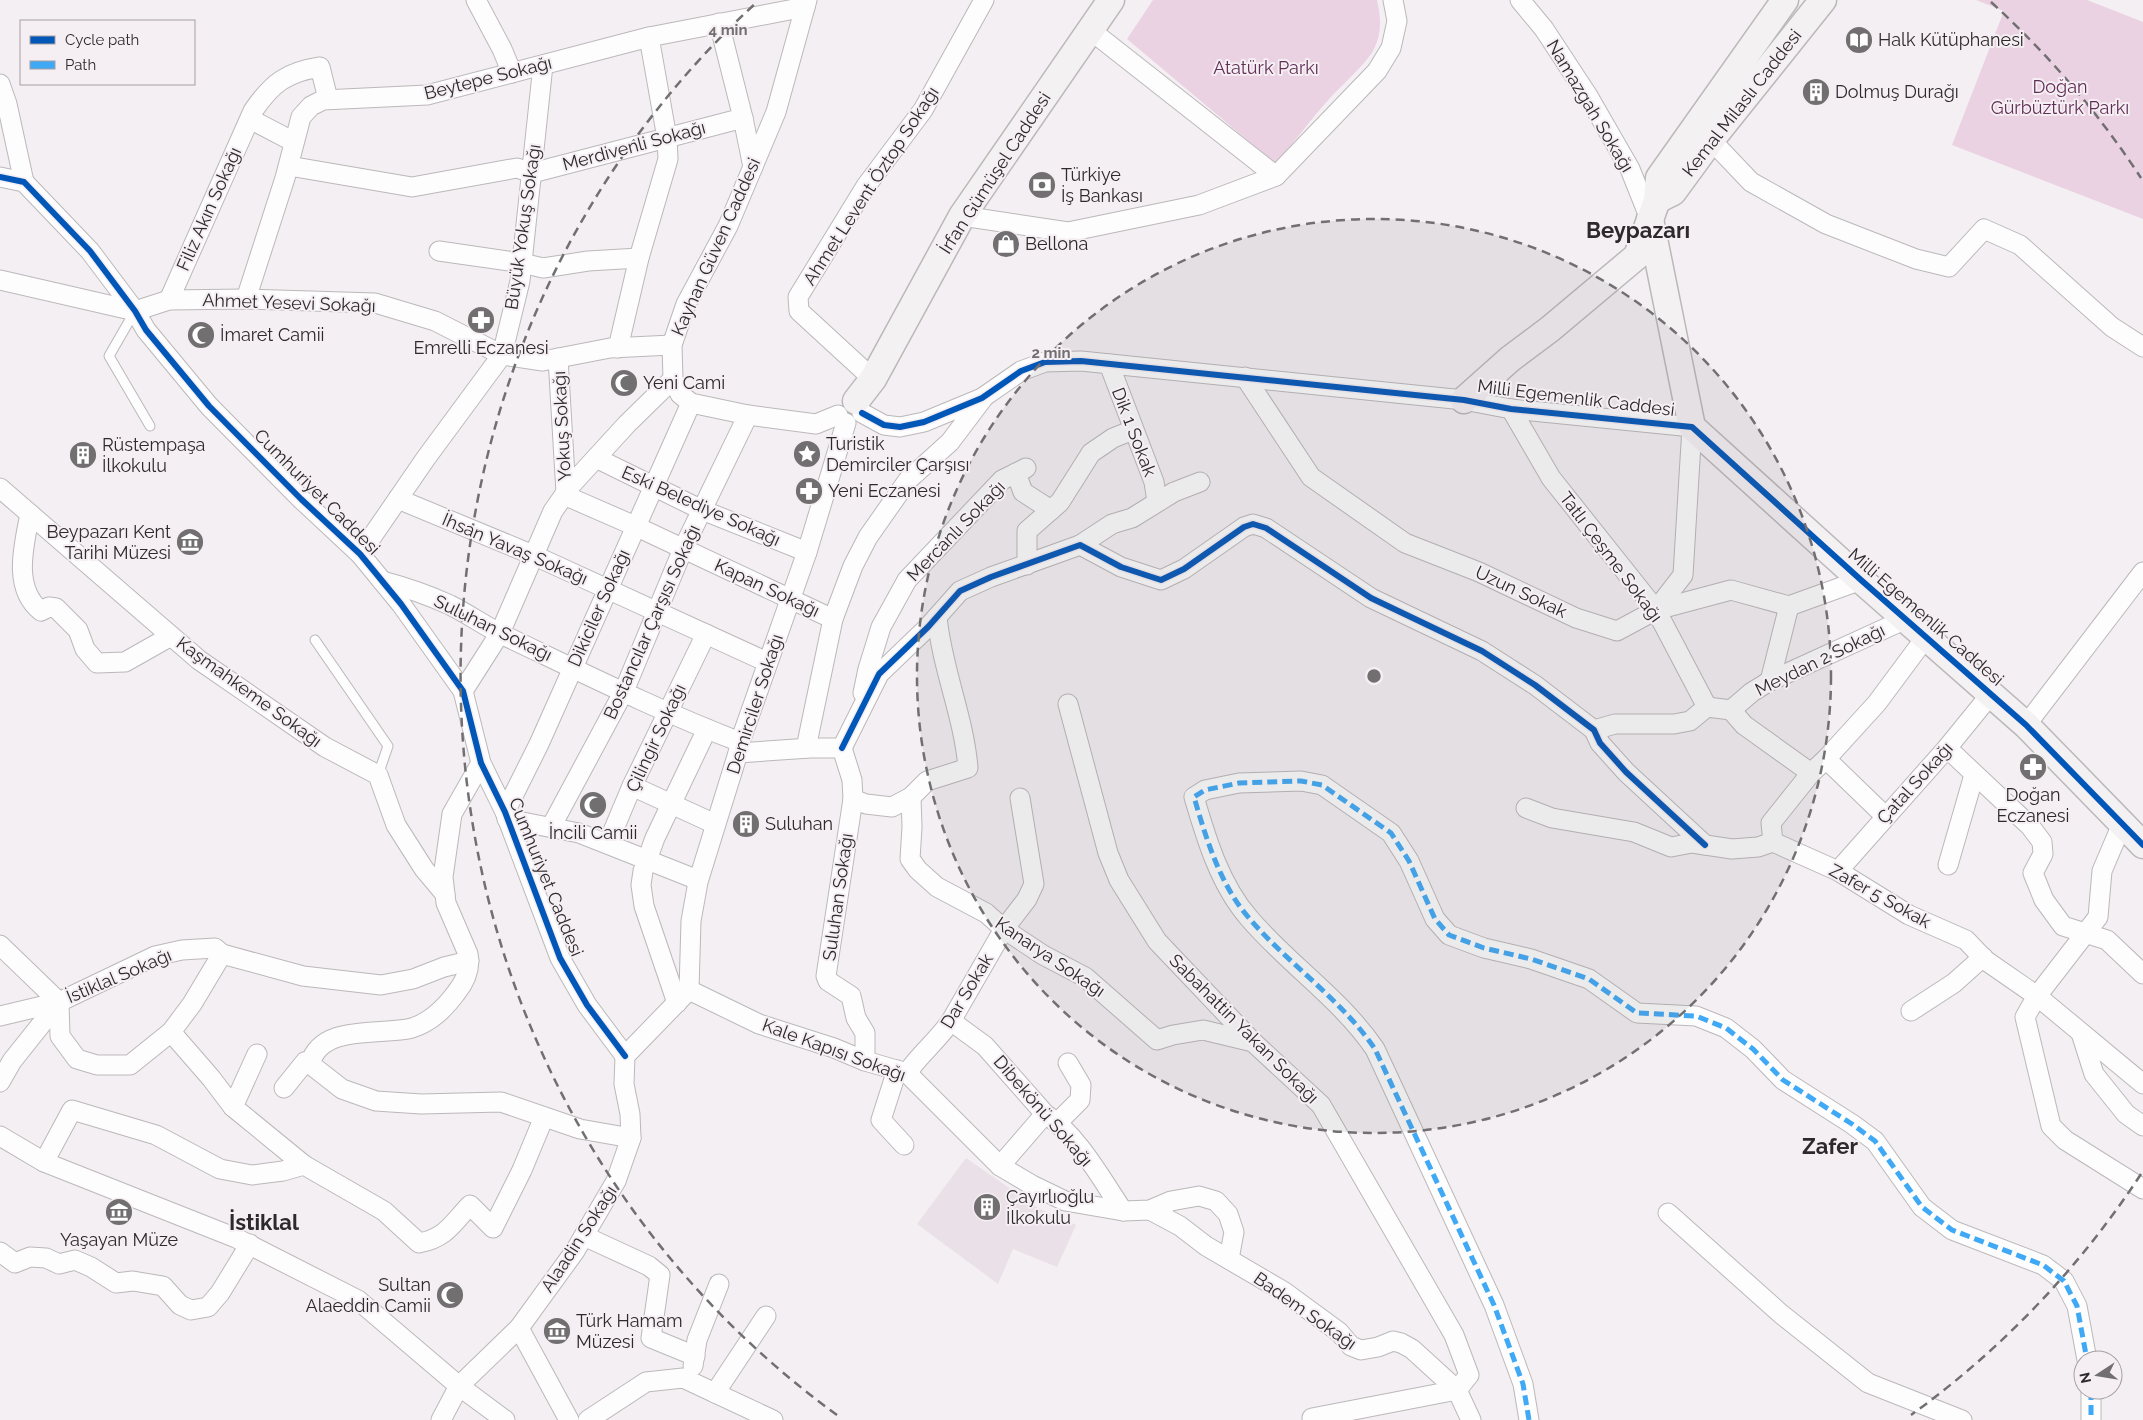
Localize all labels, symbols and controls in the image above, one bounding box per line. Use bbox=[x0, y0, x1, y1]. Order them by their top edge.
legend bbox=[20, 20, 195, 85]
text: 4 min bbox=[708, 21, 748, 39]
street label: Kemal Milaslı Caddesi bbox=[1678, 25, 1806, 181]
library icon: Halk Kütüphanesi bbox=[1844, 25, 1874, 55]
place label: Halk Kütüphanesi bbox=[1878, 29, 2024, 50]
text: Cycle path bbox=[65, 31, 139, 49]
street label: Namazgah Sokağı bbox=[1543, 36, 1638, 176]
street label: Beytepe Sokağı bbox=[422, 52, 554, 104]
text: Path bbox=[65, 56, 96, 74]
park label: Atatürk Parkı bbox=[1213, 57, 1319, 78]
park label: Doğan Gürbüztürk Parkı bbox=[1991, 76, 2129, 118]
building icon: Dolmuş Durağı bbox=[1801, 77, 1831, 107]
place label: Dolmuş Durağı bbox=[1835, 81, 1959, 102]
street label: Ahmet Levent Öztop Sokağı bbox=[798, 83, 943, 289]
street label: İrfan Gümüşel Caddesi bbox=[934, 88, 1055, 257]
street label: Merdivenli Sokağı bbox=[560, 116, 708, 175]
street label: Büyük Yokuş Sokağı bbox=[500, 143, 545, 311]
street label: Filiz Akın Sokağı bbox=[172, 144, 245, 274]
street label: Kayhan Güven Caddesi bbox=[667, 155, 764, 339]
place label: Türkiye İş Bankası bbox=[1061, 164, 1143, 206]
bank icon: Türkiye İş Bankası bbox=[1027, 170, 1057, 200]
district label: Beypazarı bbox=[1586, 217, 1690, 243]
shop icon: Bellona bbox=[991, 229, 1021, 259]
place label: Bellona bbox=[1025, 233, 1088, 254]
street label: Ahmet Yesevi Sokağı bbox=[202, 289, 376, 316]
pharmacy icon: Emrelli Eczanesi bbox=[466, 305, 496, 335]
mosque icon: İmaret Camii bbox=[186, 320, 216, 350]
place label: İmaret Camii bbox=[220, 324, 325, 345]
place label: Emrelli Eczanesi bbox=[413, 337, 549, 358]
text: 2 min bbox=[1032, 344, 1070, 362]
mosque icon: Yeni Cami bbox=[609, 368, 639, 398]
street label: Yokuş Sokağı bbox=[548, 370, 575, 482]
place label: Yeni Cami bbox=[643, 372, 725, 393]
street label: Milli Egemenlik Caddesi bbox=[1476, 375, 1676, 420]
street label: Dik 1 Sokak bbox=[1108, 384, 1161, 480]
street label: Cumhuriyet Caddesi bbox=[250, 424, 385, 559]
place label: Turistik Demirciler Çarşısı bbox=[826, 433, 969, 475]
place label: Rüstempaşa İlkokulu bbox=[102, 434, 205, 476]
place icon: Turistik Demirciler Çarşısı bbox=[792, 439, 822, 469]
building icon: Rüstempaşa İlkokulu bbox=[68, 440, 98, 470]
street label: Eski Belediye Sokağı bbox=[619, 461, 784, 550]
pharmacy icon: Yeni Eczanesi bbox=[794, 476, 824, 506]
street label: Mercanlı Sokağı bbox=[902, 476, 1009, 585]
place label: Yeni Eczanesi bbox=[828, 480, 941, 501]
street label: Tatlı Çeşme Sokağı bbox=[1556, 487, 1667, 626]
street label: İhsan Yavaş Sokağı bbox=[439, 508, 591, 589]
place label: Beypazarı Kent Tarihi Müzesi bbox=[47, 521, 171, 563]
street label: Bostancılar Çarşısı Sokağı bbox=[599, 521, 704, 722]
museum icon: Beypazarı Kent Tarihi Müzesi bbox=[175, 527, 205, 557]
street label: Milli Egemenlik Caddesi bbox=[1844, 544, 2008, 690]
street label: Dikiciler Sokağı bbox=[563, 546, 634, 670]
street label: Kapan Sokağı bbox=[711, 554, 823, 621]
street label: Uzun Sokak bbox=[1472, 561, 1571, 622]
street label: Suluhan Sokağı bbox=[431, 590, 556, 665]
street label: Meydan 2 Sokağı bbox=[1752, 619, 1888, 700]
street label: Demirciler Sokağı bbox=[722, 631, 787, 776]
street label: Kaşmahkeme Sokağı bbox=[173, 632, 326, 751]
centre of rings bbox=[1365, 667, 1383, 685]
street label: Çilingir Sokağı bbox=[621, 680, 690, 795]
street label: Çatal Sokağı bbox=[1872, 737, 1957, 828]
pharmacy icon: Doğan Eczanesi bbox=[2018, 752, 2048, 782]
place label: Doğan Eczanesi bbox=[1997, 784, 2069, 826]
mosque icon: İncili Camii bbox=[578, 790, 608, 820]
street label: Cumhuriyet Caddesi bbox=[505, 794, 588, 959]
building icon: Suluhan bbox=[731, 809, 761, 839]
place label: Suluhan bbox=[765, 813, 833, 834]
place label: İncili Camii bbox=[549, 822, 637, 843]
street label: Suluhan Sokağı bbox=[818, 832, 857, 962]
street label: Zafer 5 Sokak bbox=[1826, 859, 1935, 932]
street label: Kanarya Sokağı bbox=[991, 912, 1109, 1001]
street label: İstiklal Sokağı bbox=[63, 944, 175, 1007]
street label: Dar Sokak bbox=[936, 949, 997, 1032]
street label: Sabahattin Yakan Sokağı bbox=[1165, 950, 1323, 1108]
street label: Kale Kapısı Sokağı bbox=[760, 1014, 909, 1085]
street label: Dibekönü Sokağı bbox=[990, 1051, 1097, 1170]
district label: Zafer bbox=[1802, 1133, 1858, 1159]
street label: Alaadin Sokağı bbox=[536, 1181, 621, 1296]
place label: Çayırlıoğlu İlkokulu bbox=[1006, 1186, 1094, 1228]
building icon: Çayırlıoğlu İlkokulu bbox=[972, 1192, 1002, 1222]
museum icon: Yaşayan Müze bbox=[104, 1197, 134, 1227]
district label: İstiklal bbox=[229, 1209, 300, 1235]
place label: Yaşayan Müze bbox=[60, 1229, 179, 1250]
street label: Badem Sokağı bbox=[1250, 1267, 1361, 1354]
place label: Sultan Alaeddin Camii bbox=[306, 1274, 431, 1316]
mosque icon: Sultan Alaeddin Camii bbox=[435, 1280, 465, 1310]
place label: Türk Hamam Müzesi bbox=[576, 1310, 683, 1352]
museum icon: Türk Hamam Müzesi bbox=[542, 1316, 572, 1346]
north arrow bbox=[2073, 1350, 2123, 1400]
text: N bbox=[2076, 1371, 2094, 1385]

